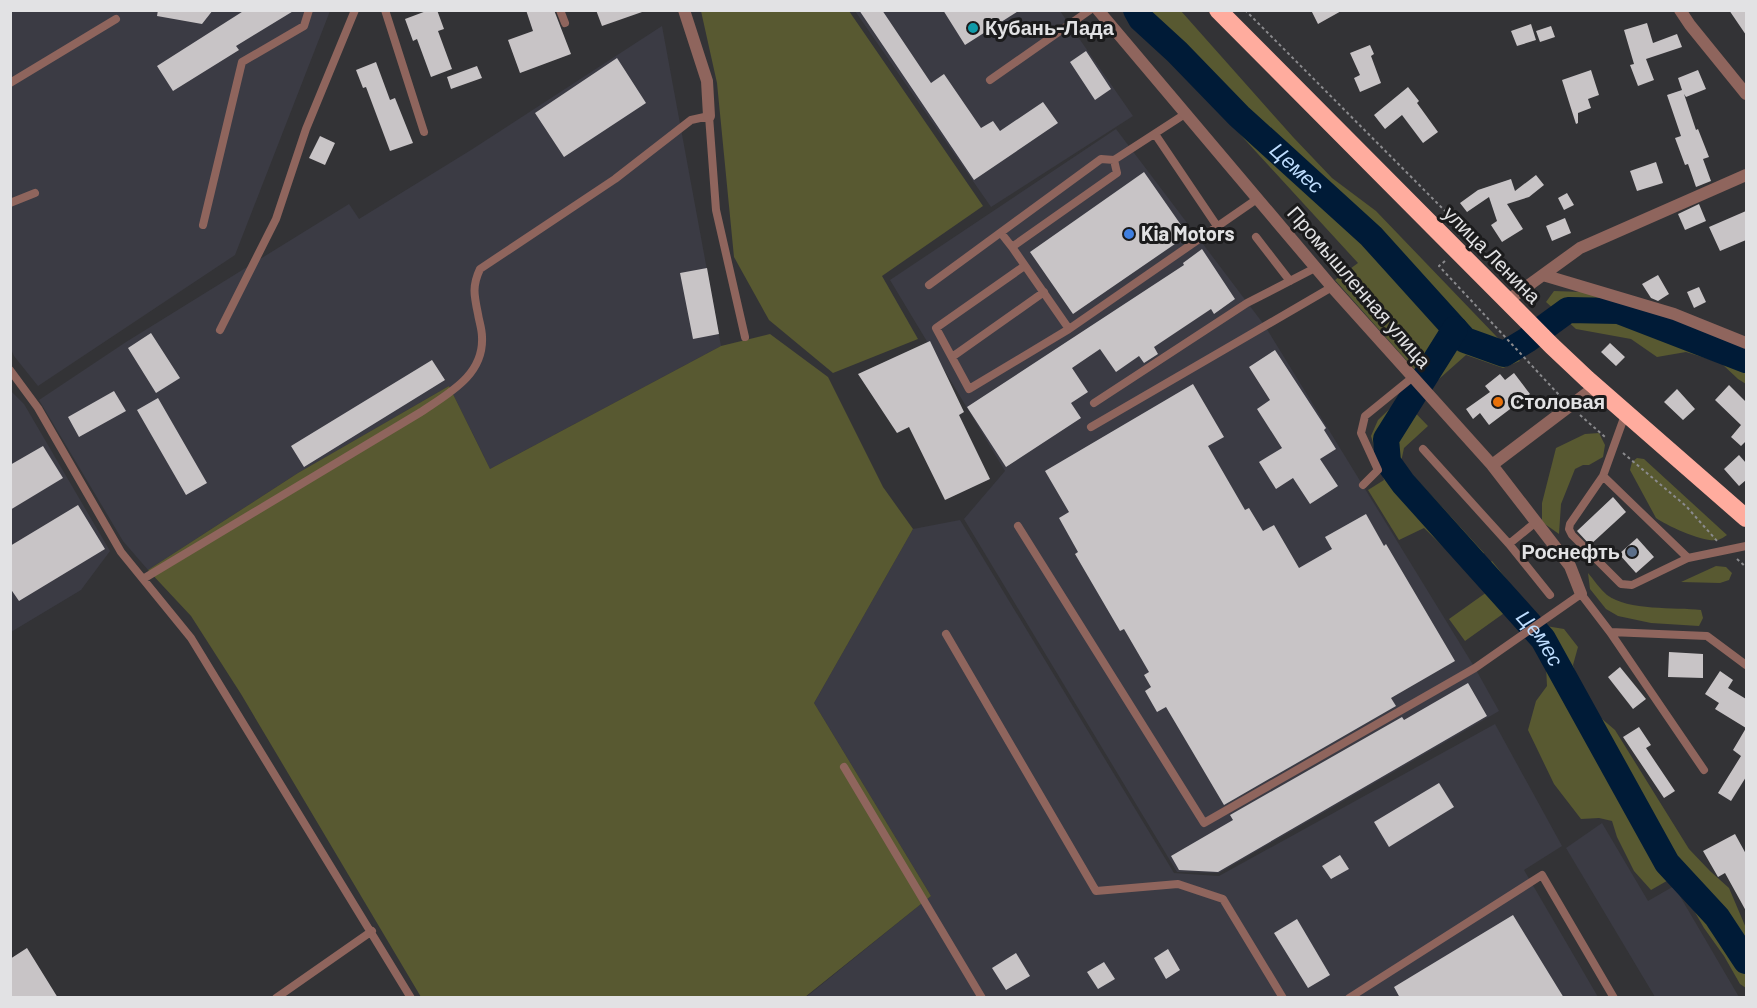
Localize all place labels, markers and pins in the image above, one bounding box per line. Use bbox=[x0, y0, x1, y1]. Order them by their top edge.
place label: Кубань-Лада bbox=[985, 15, 1115, 39]
marker: Кубань-Лада bbox=[966, 21, 980, 35]
place label: Kia Motors bbox=[1141, 221, 1234, 245]
marker: Kia Motors bbox=[1122, 227, 1136, 241]
place label: Столовая bbox=[1510, 389, 1605, 413]
marker: Столовая bbox=[1491, 395, 1505, 409]
place label: Роснефть bbox=[1522, 539, 1620, 563]
marker: Роснефть bbox=[1625, 545, 1639, 559]

